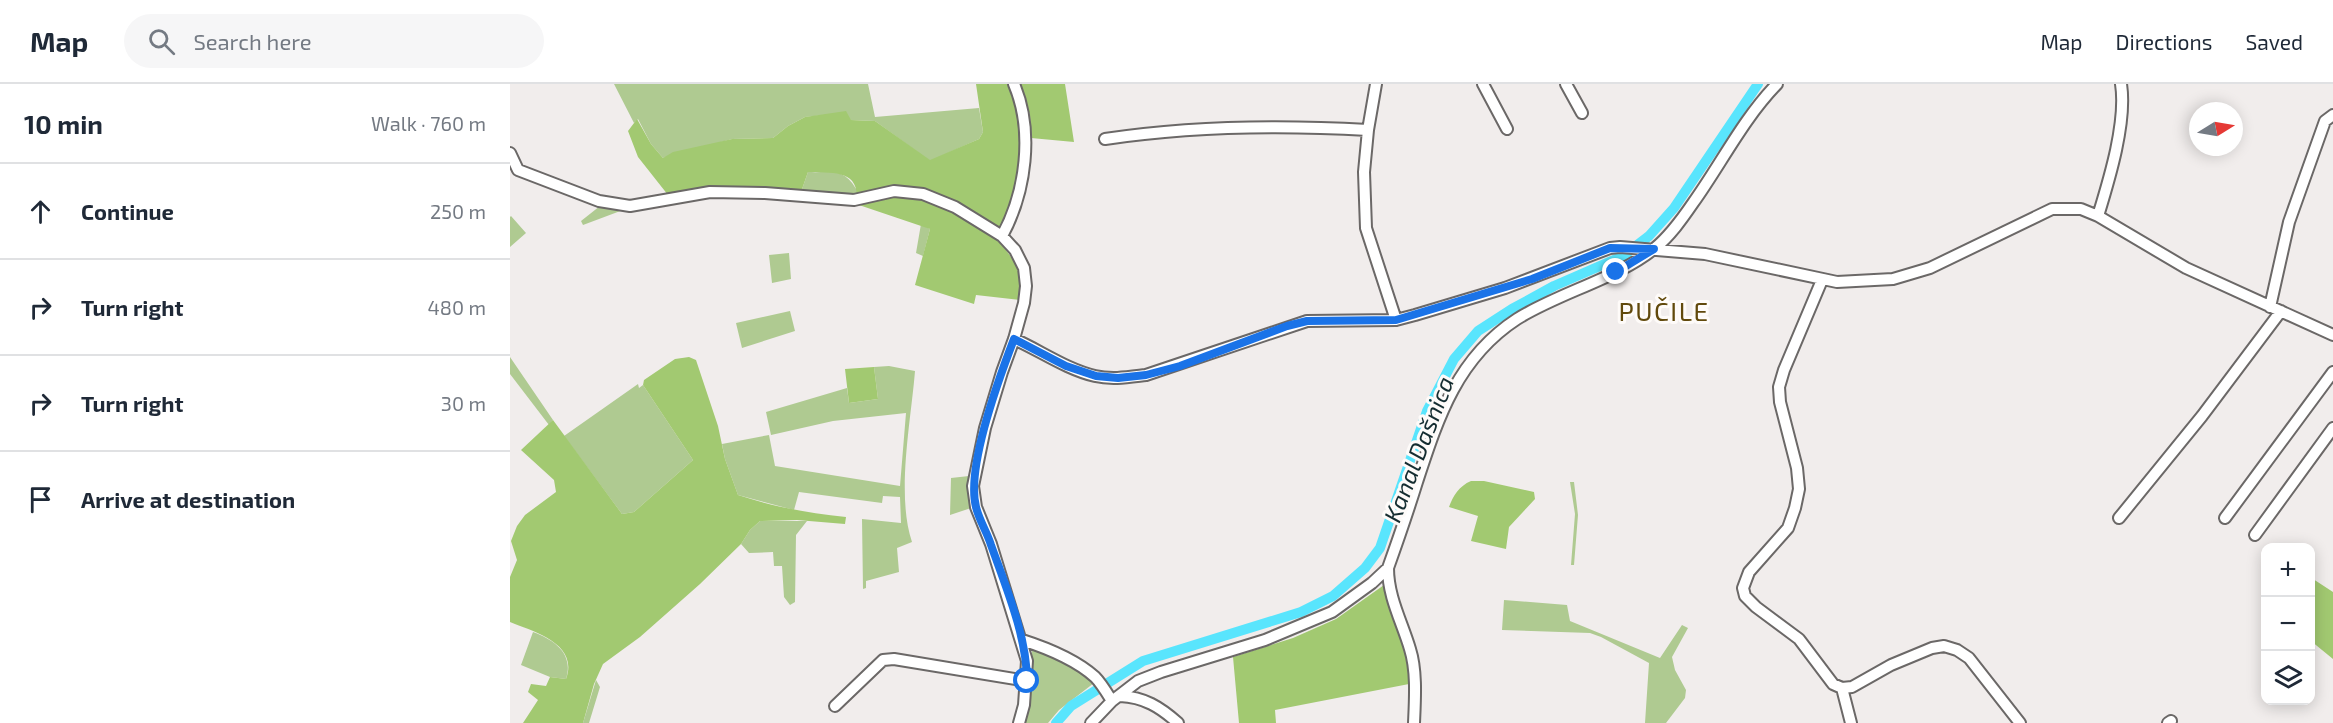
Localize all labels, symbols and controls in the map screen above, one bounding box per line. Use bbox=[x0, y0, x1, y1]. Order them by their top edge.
search box bbox=[124, 14, 544, 68]
text: Map bbox=[30, 24, 88, 58]
icon: search bbox=[145, 25, 178, 58]
text: Search here bbox=[193, 28, 312, 54]
text: Map bbox=[2040, 29, 2083, 54]
text: Directions bbox=[2116, 29, 2212, 54]
text: Saved bbox=[2245, 29, 2303, 54]
north arrow bbox=[2189, 102, 2243, 156]
text: 10 min bbox=[24, 108, 103, 139]
text: Walk · 760 m bbox=[371, 111, 486, 135]
icon: ahead bbox=[24, 195, 57, 228]
text: Continue bbox=[81, 198, 174, 224]
text: 250 m bbox=[430, 199, 486, 223]
route end bbox=[1602, 258, 1628, 284]
icon: right bbox=[24, 291, 57, 324]
text: Turn right bbox=[81, 294, 183, 320]
text: 480 m bbox=[428, 295, 486, 319]
district label: PUČILE bbox=[1618, 295, 1710, 326]
water label: Kanal Dašnica bbox=[1377, 372, 1459, 526]
icon: right bbox=[24, 387, 57, 420]
text: Turn right bbox=[81, 390, 183, 416]
text: 30 m bbox=[441, 391, 486, 415]
icon: arrive bbox=[24, 483, 57, 516]
text: Arrive at destination bbox=[81, 486, 295, 512]
map controls bbox=[2261, 543, 2315, 705]
button: + bbox=[2261, 543, 2315, 597]
button: − bbox=[2261, 597, 2315, 651]
button: layers bbox=[2261, 651, 2315, 705]
route start bbox=[1013, 667, 1039, 693]

